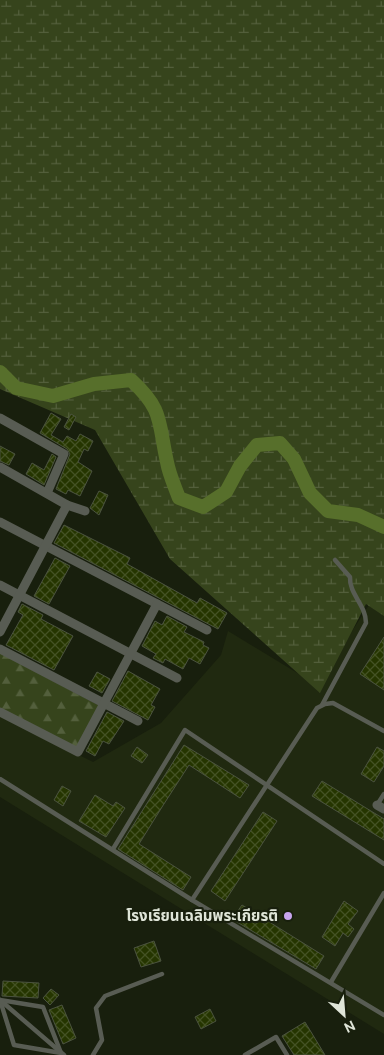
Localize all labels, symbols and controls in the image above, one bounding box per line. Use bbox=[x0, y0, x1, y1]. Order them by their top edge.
place label: โรงเรียนเฉลิมพระเกียรติ bbox=[126, 907, 278, 924]
marker: โรงเรียนเฉลิมพระเกียรติ bbox=[282, 910, 294, 922]
north arrow bbox=[319, 990, 369, 1040]
text: N bbox=[341, 1017, 358, 1036]

